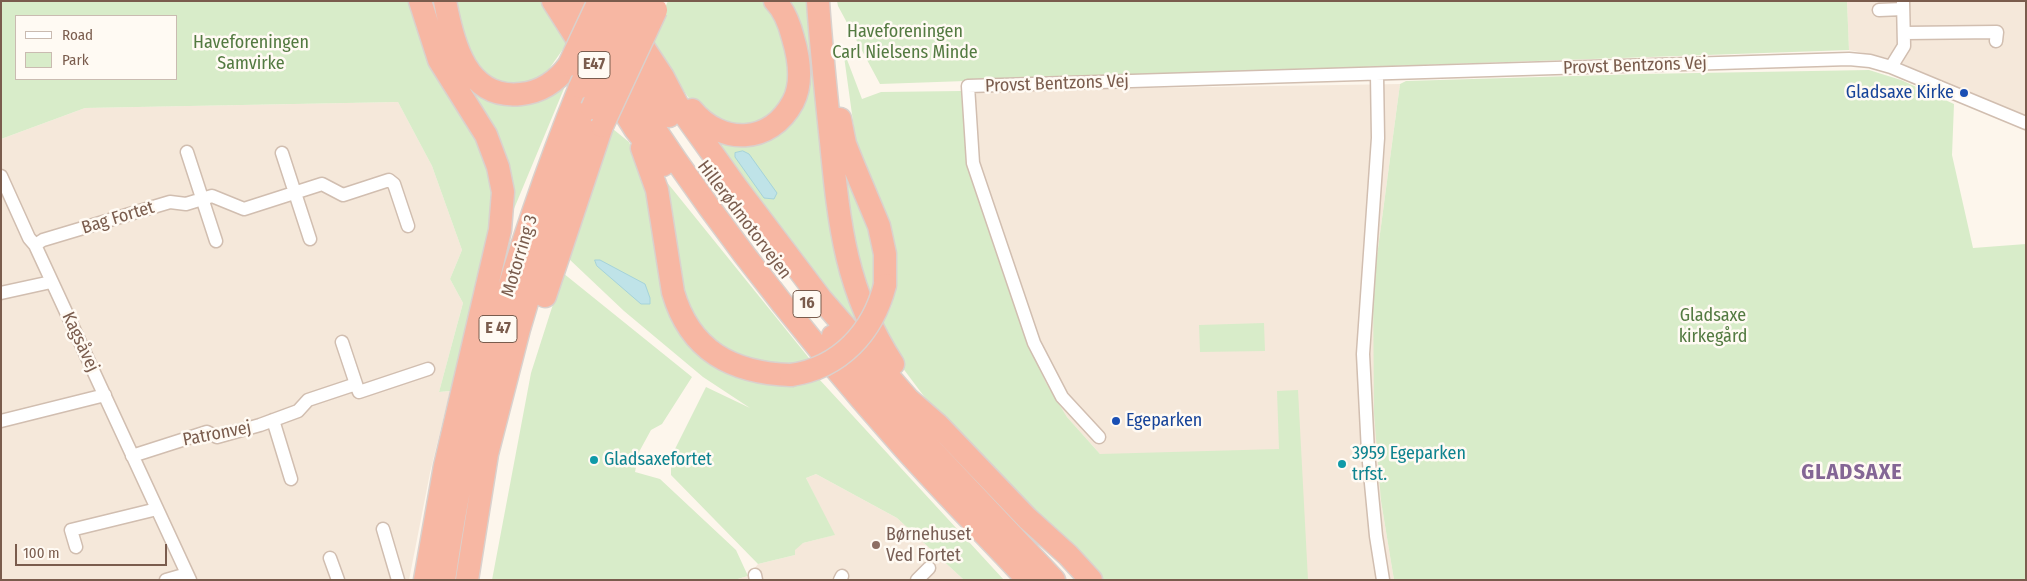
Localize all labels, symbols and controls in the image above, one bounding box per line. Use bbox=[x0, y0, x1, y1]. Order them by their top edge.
legend bbox=[15, 15, 178, 80]
park label: Haveforeningen Carl Nielsens Minde bbox=[832, 21, 978, 64]
text: Road bbox=[62, 26, 93, 44]
park label: Haveforeningen Samvirke bbox=[193, 32, 309, 74]
text: Park bbox=[62, 51, 89, 69]
road number: E47 bbox=[578, 52, 610, 78]
street label: Provst Bentzons Vej bbox=[1563, 53, 1707, 79]
street label: Provst Bentzons Vej bbox=[985, 71, 1129, 97]
place label: Gladsaxe Kirke bbox=[1846, 82, 1954, 104]
marker: Gladsaxe Kirke bbox=[1958, 87, 1970, 99]
street label: Hillerødmotorvejen bbox=[692, 156, 796, 284]
street label: Bag Fortet bbox=[79, 197, 157, 239]
street label: Motorring 3 bbox=[497, 212, 543, 300]
road number: 16 bbox=[793, 290, 821, 318]
park label: Gladsaxe kirkegård bbox=[1679, 305, 1747, 348]
street label: Kagsåvej bbox=[57, 309, 103, 375]
road number: E 47 bbox=[479, 316, 517, 342]
place label: Egeparken bbox=[1126, 410, 1202, 432]
marker: Egeparken bbox=[1110, 415, 1122, 427]
street label: Patronvej bbox=[181, 417, 253, 451]
place label: 3959 Egeparken trfst. bbox=[1352, 443, 1466, 486]
place label: Gladsaxefortet bbox=[604, 449, 712, 471]
marker: Gladsaxefortet bbox=[588, 454, 600, 466]
marker: 3959 Egeparken trfst. bbox=[1336, 458, 1348, 470]
district label: GLADSAXE bbox=[1800, 460, 1904, 486]
place label: Børnehuset Ved Fortet bbox=[886, 524, 971, 566]
scale bar bbox=[18, 534, 170, 566]
marker: Børnehuset Ved Fortet bbox=[870, 539, 882, 551]
text: 100 m bbox=[23, 544, 60, 562]

